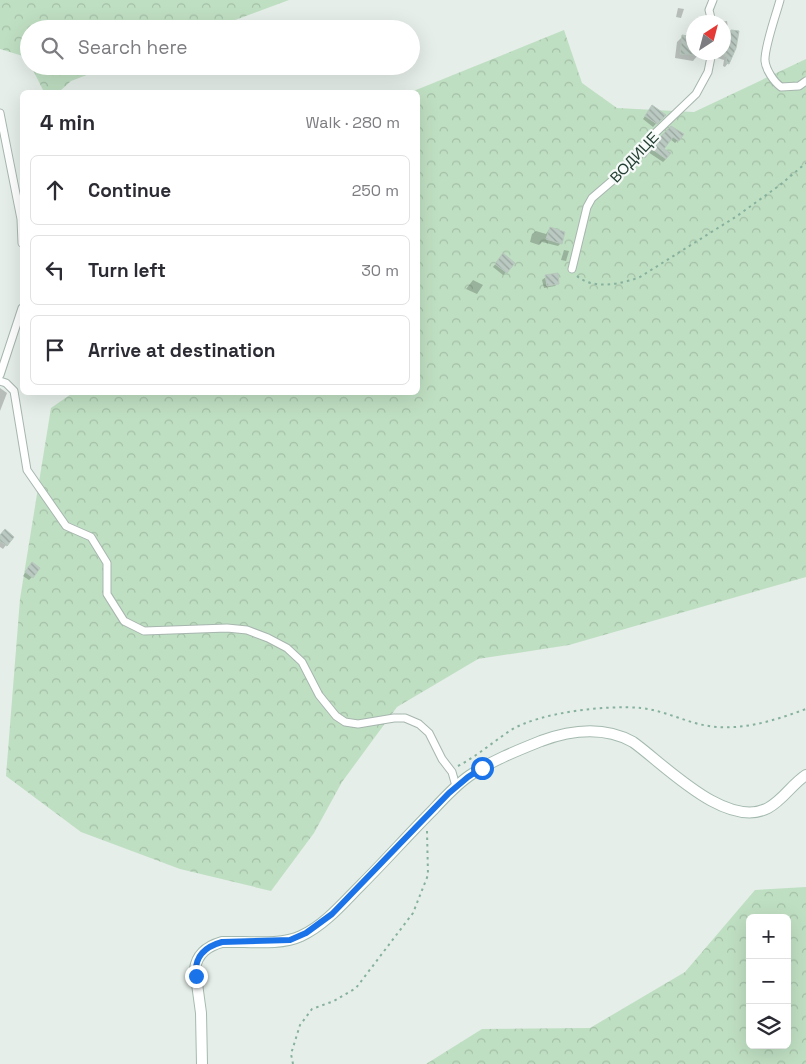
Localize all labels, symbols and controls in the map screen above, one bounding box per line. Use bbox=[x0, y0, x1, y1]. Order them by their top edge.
north arrow bbox=[686, 15, 731, 60]
search box bbox=[20, 20, 420, 75]
icon: search bbox=[38, 34, 66, 62]
text: Search here bbox=[78, 35, 188, 60]
text: 4 min bbox=[40, 109, 95, 136]
text: Walk · 280 m bbox=[305, 112, 400, 133]
street label: ВОДИЦЕ bbox=[606, 128, 662, 186]
icon: ahead bbox=[41, 176, 69, 204]
text: Continue bbox=[88, 178, 171, 203]
text: 250 m bbox=[352, 180, 399, 201]
icon: left bbox=[41, 256, 69, 284]
text: Turn left bbox=[88, 258, 166, 283]
text: 30 m bbox=[361, 260, 399, 281]
icon: arrive bbox=[41, 336, 69, 364]
text: Arrive at destination bbox=[88, 338, 276, 363]
route start bbox=[471, 757, 494, 780]
map controls bbox=[746, 914, 791, 1049]
button: + bbox=[746, 914, 791, 959]
button: − bbox=[746, 959, 791, 1004]
route end bbox=[185, 965, 208, 988]
button: layers bbox=[746, 1004, 791, 1049]

